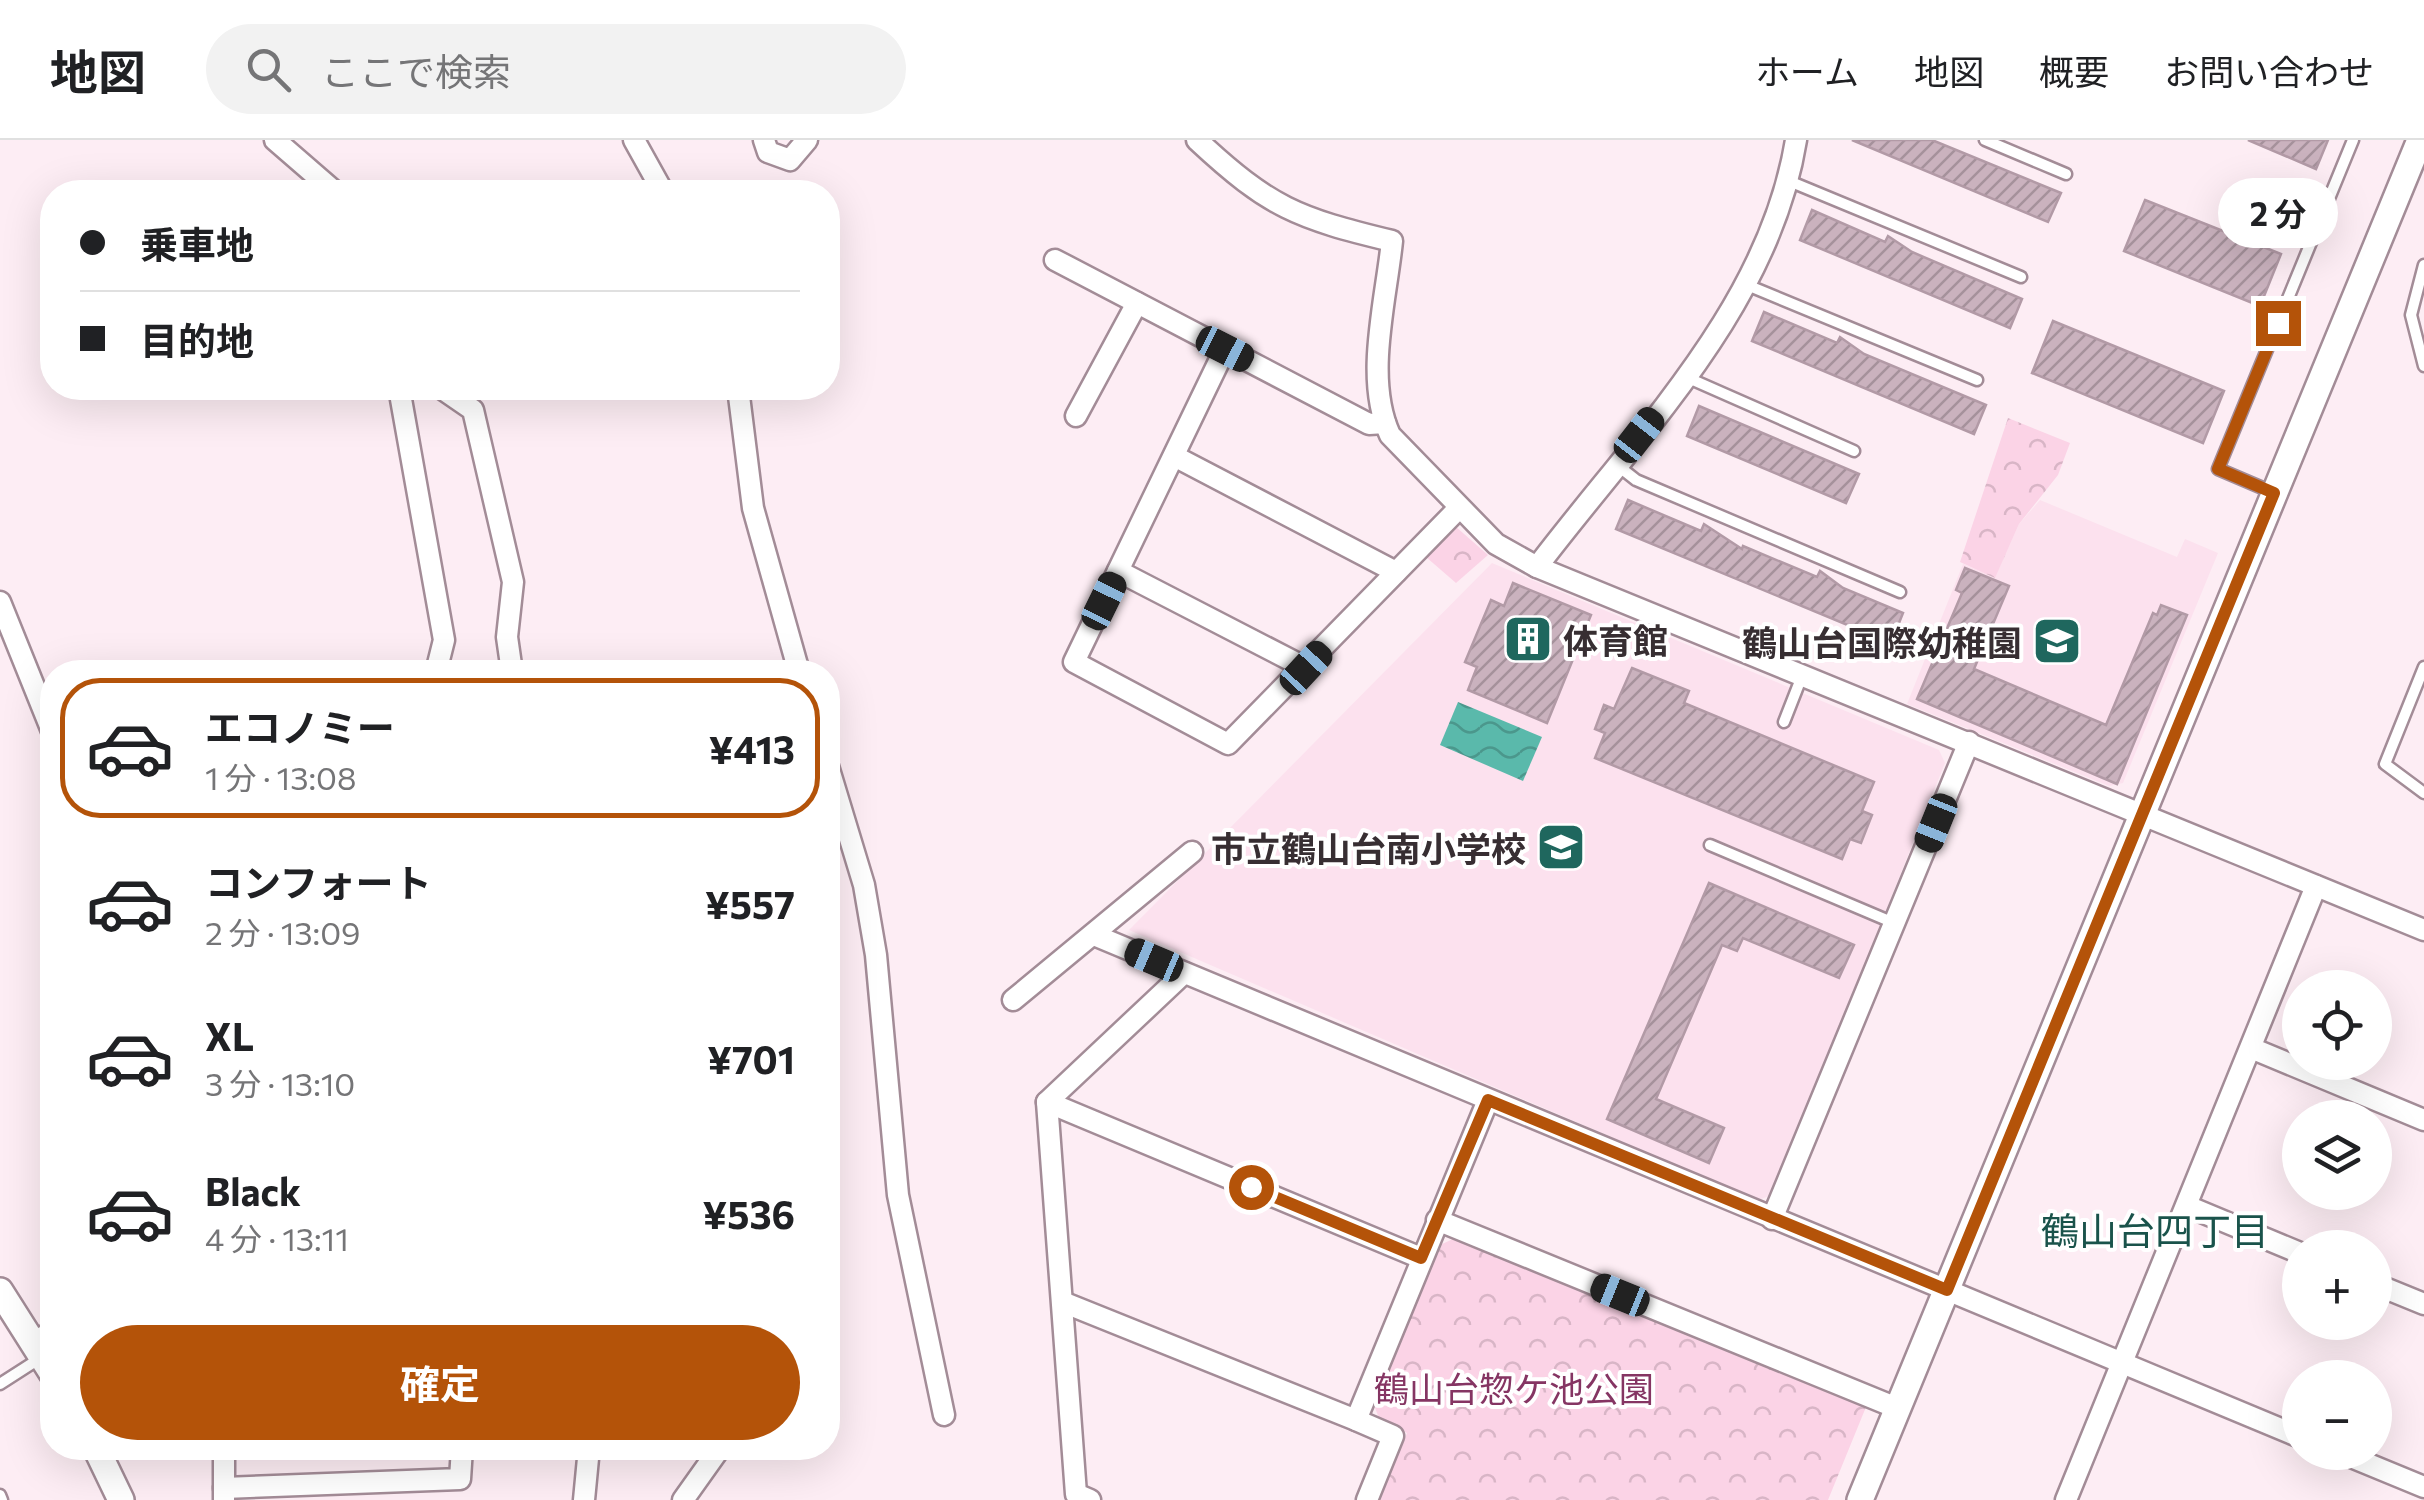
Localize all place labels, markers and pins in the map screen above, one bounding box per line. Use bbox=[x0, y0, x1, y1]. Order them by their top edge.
building icon: 体育館 bbox=[1502, 613, 1554, 665]
school or university icon: 鶴山台国際幼稚園 bbox=[2031, 615, 2083, 667]
place label: 体育館 bbox=[1563, 618, 1668, 661]
place label: 鶴山台国際幼稚園 bbox=[1742, 620, 2022, 663]
school or university icon: 市立鶴山台南小学校 bbox=[1535, 821, 1587, 873]
place label: 市立鶴山台南小学校 bbox=[1211, 826, 1526, 869]

